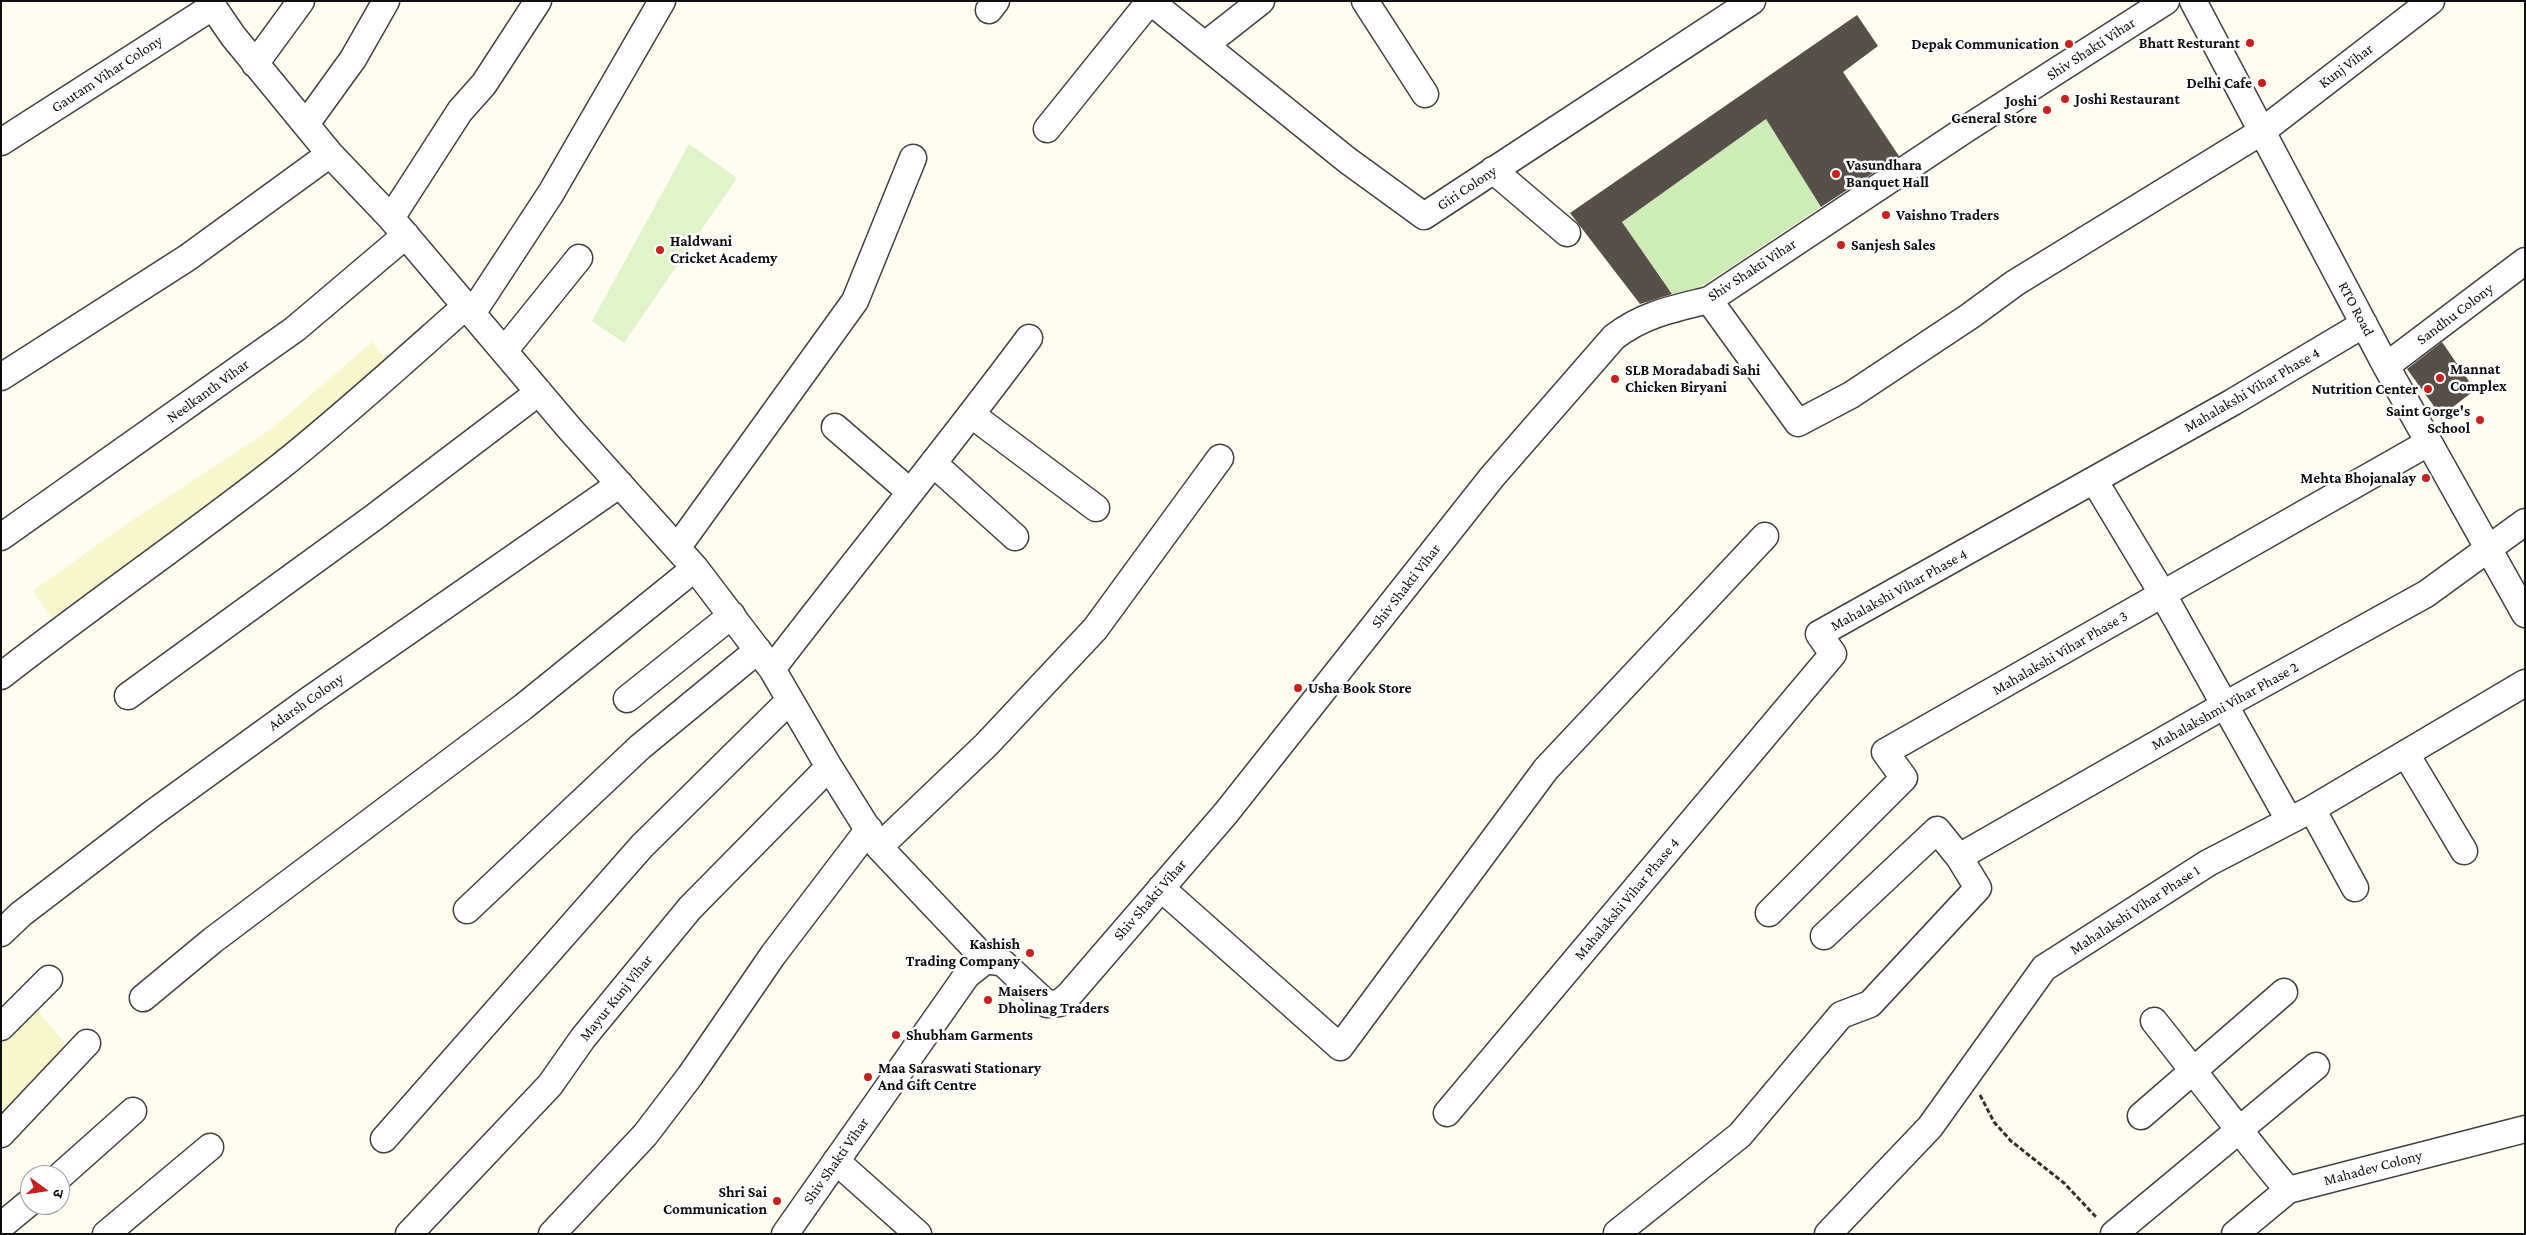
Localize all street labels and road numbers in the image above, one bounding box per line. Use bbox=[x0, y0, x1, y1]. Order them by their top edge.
street label: Shiv Shakti Vihar bbox=[2043, 14, 2139, 84]
street label: Gautam Vihar Colony bbox=[48, 31, 166, 117]
street label: Kunj Vihar bbox=[2315, 40, 2377, 92]
street label: Giri Colony bbox=[1434, 162, 1500, 214]
street label: Shiv Shakti Vihar bbox=[1704, 235, 1800, 305]
street label: RTO Road bbox=[2334, 279, 2378, 339]
street label: Sandhu Colony bbox=[2413, 279, 2497, 349]
street label: Mahalakshi Vihar Phase 4 bbox=[2181, 344, 2323, 436]
street label: Neelkanth Vihar bbox=[163, 355, 253, 427]
street label: Shiv Shakti Vihar bbox=[1367, 540, 1445, 632]
street label: Mahalakshi Vihar Phase 4 bbox=[1827, 545, 1971, 635]
street label: Mahalakshi Vihar Phase 3 bbox=[1989, 607, 2131, 699]
street label: Mahalakshmi Vihar Phase 2 bbox=[2148, 658, 2302, 754]
street label: Adarsh Colony bbox=[265, 669, 347, 735]
street label: Mahalakshi Vihar Phase 4 bbox=[1571, 834, 1683, 964]
street label: Shiv Shakti Vihar bbox=[1110, 856, 1190, 944]
street label: Mahalakshi Vihar Phase 1 bbox=[2067, 861, 2203, 959]
street label: Mayur Kunj Vihar bbox=[576, 951, 656, 1045]
street label: Shiv Shakti Vihar bbox=[799, 1114, 873, 1208]
street label: Mahadev Colony bbox=[2322, 1146, 2424, 1190]

